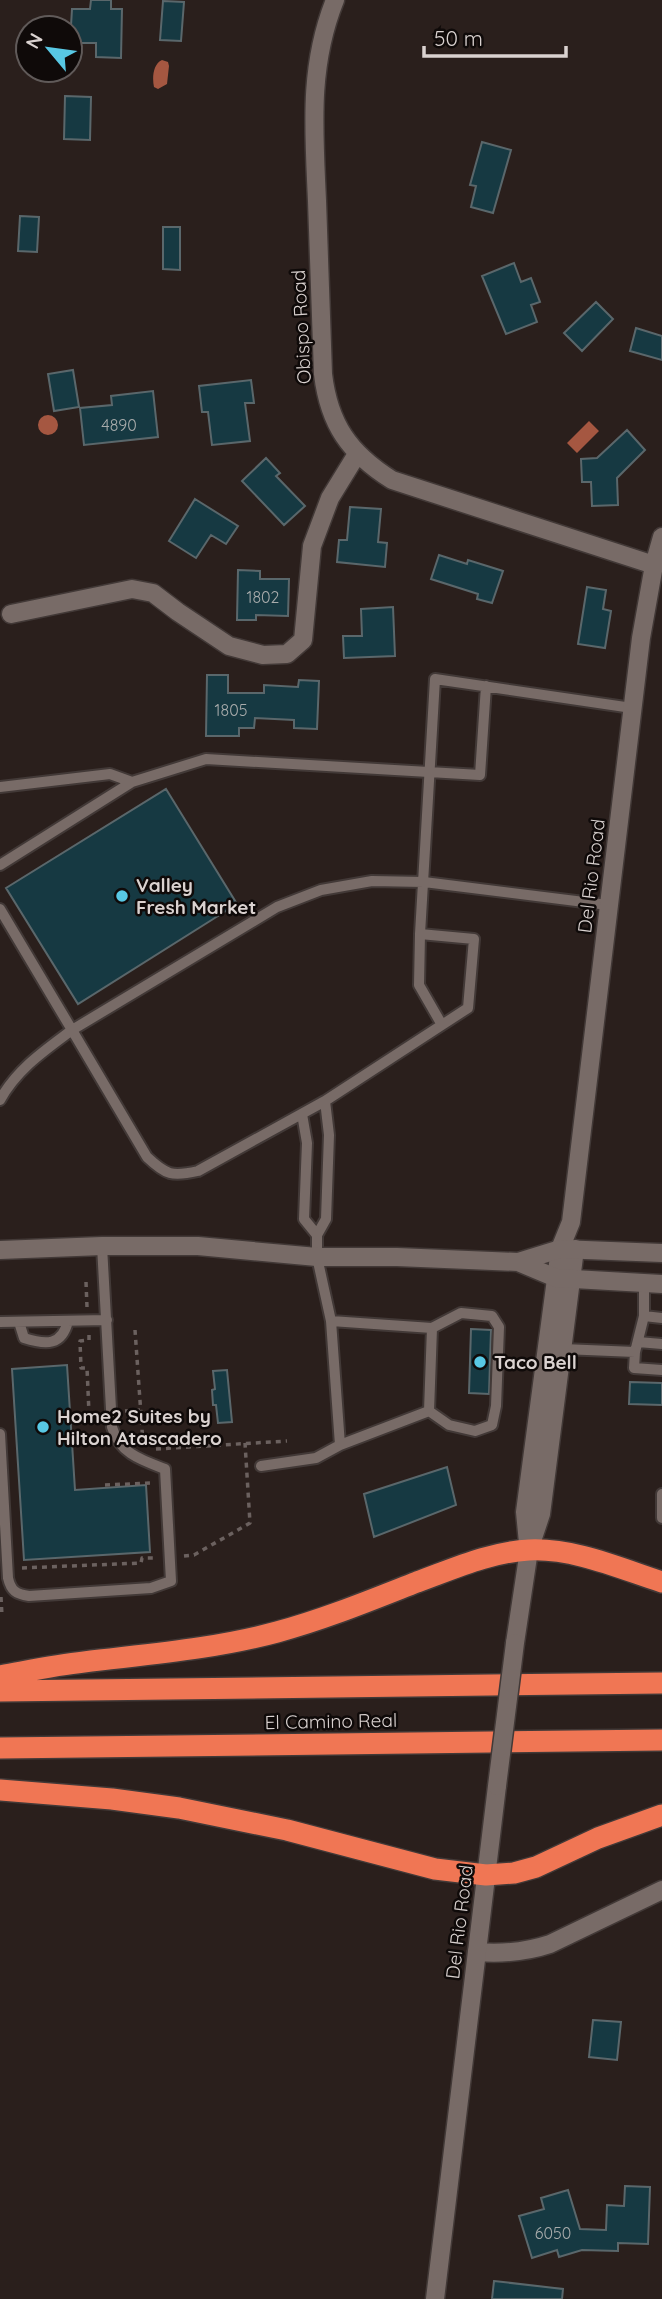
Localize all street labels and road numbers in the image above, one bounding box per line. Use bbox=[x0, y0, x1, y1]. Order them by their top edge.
street label: Obispo Road bbox=[286, 269, 316, 385]
street label: Del Rio Road bbox=[572, 818, 610, 934]
street label: El Camino Real bbox=[264, 1708, 398, 1734]
street label: Del Rio Road bbox=[440, 1864, 478, 1980]

